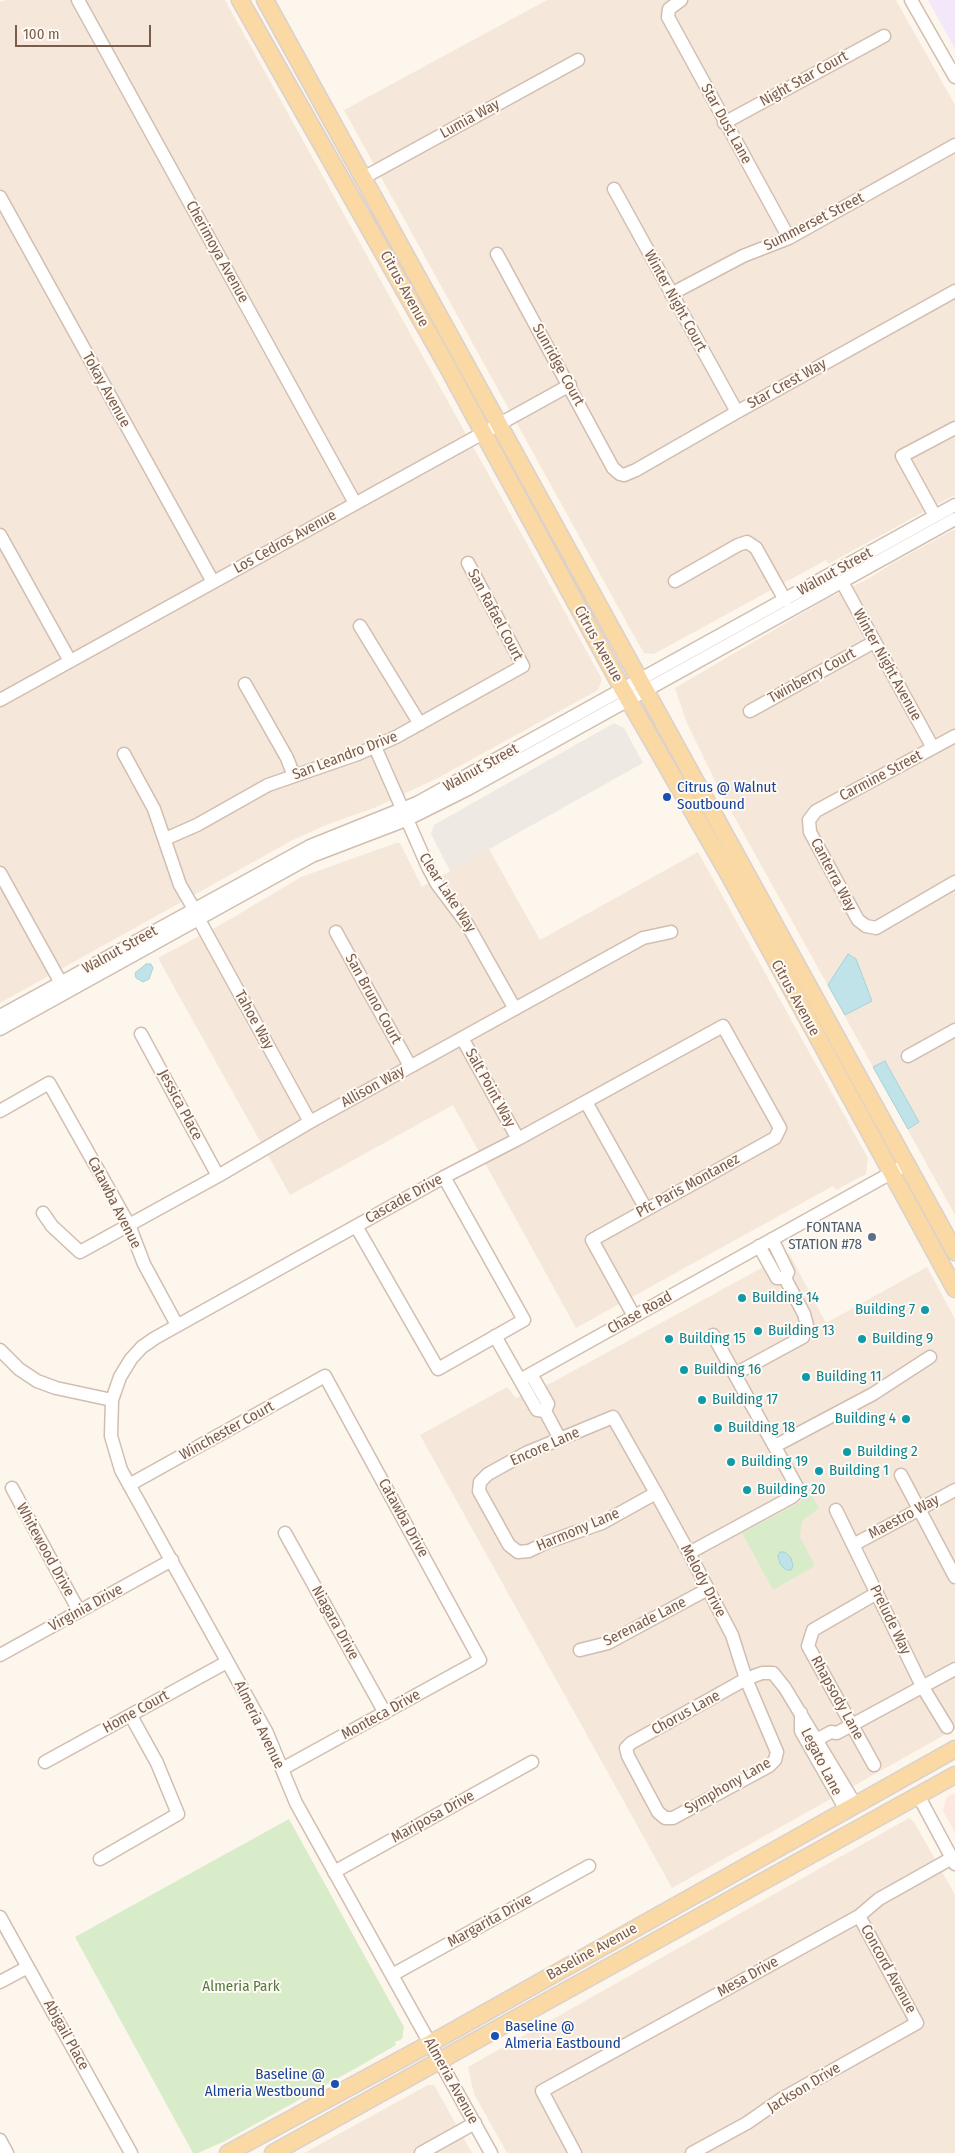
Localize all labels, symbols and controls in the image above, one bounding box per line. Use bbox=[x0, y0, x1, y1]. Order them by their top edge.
scale bar bbox=[18, 15, 154, 47]
text: 100 m bbox=[23, 25, 60, 43]
street label: Night Star Court bbox=[757, 47, 851, 111]
street label: Star Dust Lane bbox=[697, 81, 755, 167]
street label: Lumia Way bbox=[437, 95, 503, 143]
street label: Summerset Street bbox=[761, 189, 867, 255]
street label: Cherimoya Avenue bbox=[182, 198, 252, 306]
street label: Winter Night Court bbox=[640, 247, 710, 355]
street label: Citrus Avenue bbox=[376, 248, 432, 330]
street label: Sunridge Court bbox=[528, 321, 588, 409]
street label: Tokay Avenue bbox=[78, 349, 134, 431]
street label: Star Crest Way bbox=[744, 355, 830, 413]
street label: Los Cedros Avenue bbox=[231, 506, 339, 578]
street label: Walnut Street bbox=[794, 544, 876, 600]
street label: San Rafael Court bbox=[463, 566, 527, 664]
street label: Citrus Avenue bbox=[570, 603, 626, 685]
street label: Winter Night Avenue bbox=[849, 606, 925, 724]
street label: Twinberry Court bbox=[765, 645, 859, 707]
street label: San Leandro Drive bbox=[290, 728, 400, 784]
street label: Walnut Street bbox=[440, 740, 522, 796]
street label: Carmine Street bbox=[837, 747, 925, 805]
place label: Citrus @ Walnut Soutbound bbox=[677, 779, 776, 814]
marker: Citrus @ Walnut Soutbound bbox=[661, 791, 673, 803]
street label: Canterra Way bbox=[806, 835, 860, 915]
street label: Clear Lake Way bbox=[415, 850, 479, 936]
street label: Walnut Street bbox=[79, 922, 161, 978]
street label: San Bruno Court bbox=[341, 951, 405, 1047]
street label: Citrus Avenue bbox=[767, 957, 823, 1039]
street label: Tahoe Way bbox=[230, 987, 278, 1053]
street label: Salt Point Way bbox=[461, 1046, 519, 1130]
street label: Allison Way bbox=[338, 1062, 408, 1112]
street label: Jessica Place bbox=[154, 1067, 206, 1143]
street label: Pfc Paris Montanez bbox=[633, 1150, 743, 1222]
street label: Catawba Avenue bbox=[83, 1154, 145, 1252]
street label: Cascade Drive bbox=[362, 1170, 446, 1228]
place label: FONTANA STATION #78 bbox=[788, 1219, 862, 1254]
marker: FONTANA STATION #78 bbox=[866, 1231, 878, 1243]
street label: Chase Road bbox=[605, 1288, 675, 1338]
place label: Building 14 bbox=[752, 1289, 819, 1307]
marker: Building 14 bbox=[736, 1292, 748, 1304]
place label: Building 7 bbox=[855, 1301, 915, 1319]
marker: Building 7 bbox=[919, 1304, 931, 1316]
place label: Building 13 bbox=[768, 1322, 835, 1340]
marker: Building 13 bbox=[752, 1325, 764, 1337]
place label: Building 15 bbox=[679, 1330, 746, 1348]
place label: Building 9 bbox=[872, 1330, 933, 1348]
marker: Building 15 bbox=[663, 1333, 675, 1345]
marker: Building 9 bbox=[856, 1333, 868, 1345]
place label: Building 16 bbox=[694, 1361, 761, 1379]
marker: Building 16 bbox=[678, 1364, 690, 1376]
place label: Building 11 bbox=[816, 1368, 882, 1386]
marker: Building 11 bbox=[800, 1371, 812, 1383]
place label: Building 17 bbox=[712, 1391, 778, 1409]
marker: Building 17 bbox=[696, 1394, 708, 1406]
street label: Winchester Court bbox=[177, 1398, 277, 1464]
place label: Building 4 bbox=[835, 1410, 896, 1428]
marker: Building 4 bbox=[900, 1413, 912, 1425]
place label: Building 18 bbox=[728, 1419, 795, 1437]
marker: Building 18 bbox=[712, 1422, 724, 1434]
street label: Encore Lane bbox=[508, 1424, 582, 1470]
place label: Building 2 bbox=[857, 1443, 918, 1461]
marker: Building 2 bbox=[841, 1446, 853, 1458]
place label: Building 19 bbox=[741, 1453, 808, 1471]
marker: Building 19 bbox=[725, 1456, 737, 1468]
place label: Building 1 bbox=[829, 1462, 889, 1480]
marker: Building 1 bbox=[813, 1465, 825, 1477]
street label: Catawba Drive bbox=[374, 1476, 432, 1560]
place label: Building 20 bbox=[757, 1481, 825, 1499]
marker: Building 20 bbox=[741, 1484, 753, 1496]
street label: Maestro Way bbox=[866, 1491, 942, 1543]
street label: Whitewood Drive bbox=[12, 1500, 78, 1600]
street label: Harmony Lane bbox=[534, 1504, 622, 1556]
street label: Melody Drive bbox=[676, 1542, 730, 1620]
street label: Virginia Drive bbox=[46, 1580, 126, 1636]
street label: Prelude Way bbox=[865, 1582, 915, 1658]
street label: Niagara Drive bbox=[307, 1583, 363, 1663]
street label: Serenade Lane bbox=[601, 1593, 689, 1651]
street label: Rhapsody Lane bbox=[807, 1653, 867, 1743]
street label: Almeria Avenue bbox=[230, 1678, 288, 1772]
street label: Monteca Drive bbox=[338, 1686, 424, 1744]
street label: Home Court bbox=[100, 1687, 172, 1737]
street label: Chorus Lane bbox=[649, 1687, 723, 1739]
street label: Legato Lane bbox=[796, 1725, 846, 1799]
street label: Symphony Lane bbox=[682, 1754, 774, 1818]
street label: Mariposa Drive bbox=[388, 1787, 478, 1847]
street label: Margarita Drive bbox=[445, 1890, 535, 1952]
street label: Baseline Avenue bbox=[544, 1920, 640, 1984]
street label: Concord Avenue bbox=[856, 1922, 920, 2016]
street label: Mesa Drive bbox=[714, 1953, 782, 2001]
park label: Almeria Park bbox=[202, 1978, 280, 1996]
street label: Abigail Place bbox=[39, 1997, 93, 2073]
place label: Baseline @ Almeria Eastbound bbox=[505, 2018, 621, 2053]
marker: Baseline @ Almeria Eastbound bbox=[489, 2030, 501, 2042]
street label: Almeria Avenue bbox=[420, 2035, 482, 2127]
street label: Jackson Drive bbox=[764, 2059, 844, 2117]
place label: Baseline @ Almeria Westbound bbox=[205, 2066, 325, 2101]
marker: Baseline @ Almeria Westbound bbox=[329, 2078, 341, 2090]

